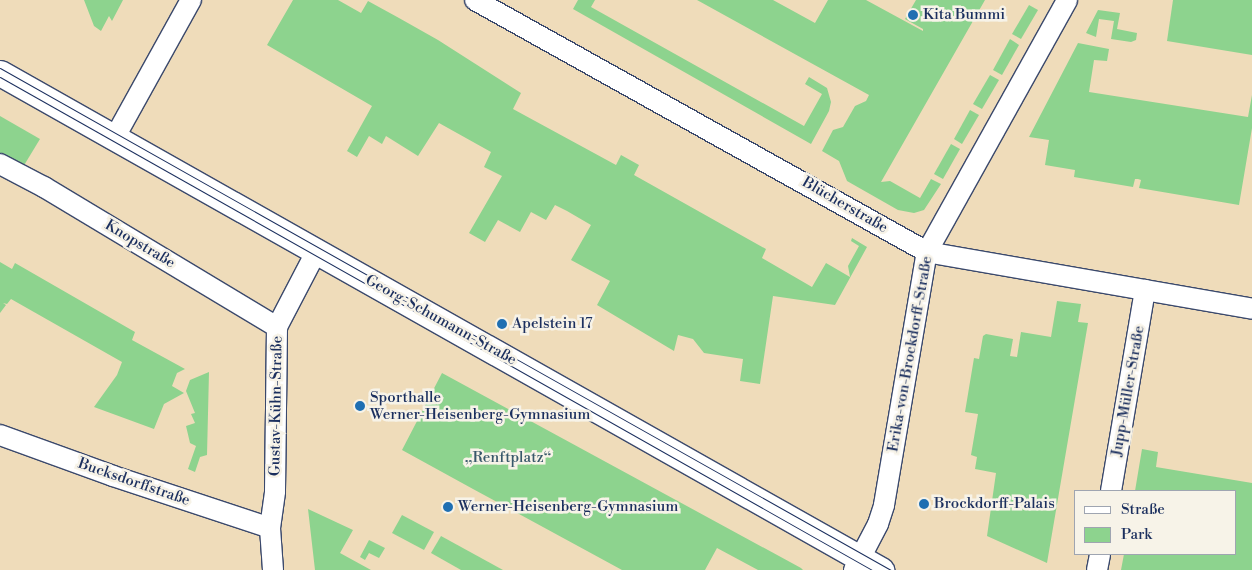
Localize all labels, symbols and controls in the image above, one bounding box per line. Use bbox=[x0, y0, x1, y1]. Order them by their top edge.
place label: Kita Bummi bbox=[923, 6, 1005, 24]
marker: Kita Bummi bbox=[907, 9, 919, 21]
street label: Blücherstraße bbox=[799, 173, 891, 237]
street label: Knopstraße bbox=[102, 216, 178, 272]
street label: Erika-von-Brockdorff-Straße bbox=[884, 255, 936, 453]
street label: Georg-Schumann-Straße bbox=[362, 271, 520, 369]
place label: Apelstein 17 bbox=[512, 315, 593, 333]
marker: Apelstein 17 bbox=[496, 318, 508, 330]
street label: Jupp-Müller-Straße bbox=[1108, 324, 1148, 458]
street label: Gustav-Kühn-Straße bbox=[266, 336, 286, 476]
place label: Sporthalle Werner-Heisenberg-Gymnasium bbox=[370, 388, 590, 423]
marker: Sporthalle Werner-Heisenberg-Gymnasium bbox=[354, 400, 366, 412]
park label: „Renftplatz“ bbox=[465, 449, 551, 467]
street label: Bucksdorffstraße bbox=[76, 454, 192, 510]
legend bbox=[1074, 490, 1237, 555]
place label: Brockdorff-Palais bbox=[934, 495, 1055, 513]
place label: Werner-Heisenberg-Gymnasium bbox=[458, 498, 678, 516]
marker: Brockdorff-Palais bbox=[918, 498, 930, 510]
text: Straße bbox=[1121, 500, 1165, 519]
marker: Werner-Heisenberg-Gymnasium bbox=[442, 501, 454, 513]
text: Park bbox=[1121, 525, 1152, 544]

